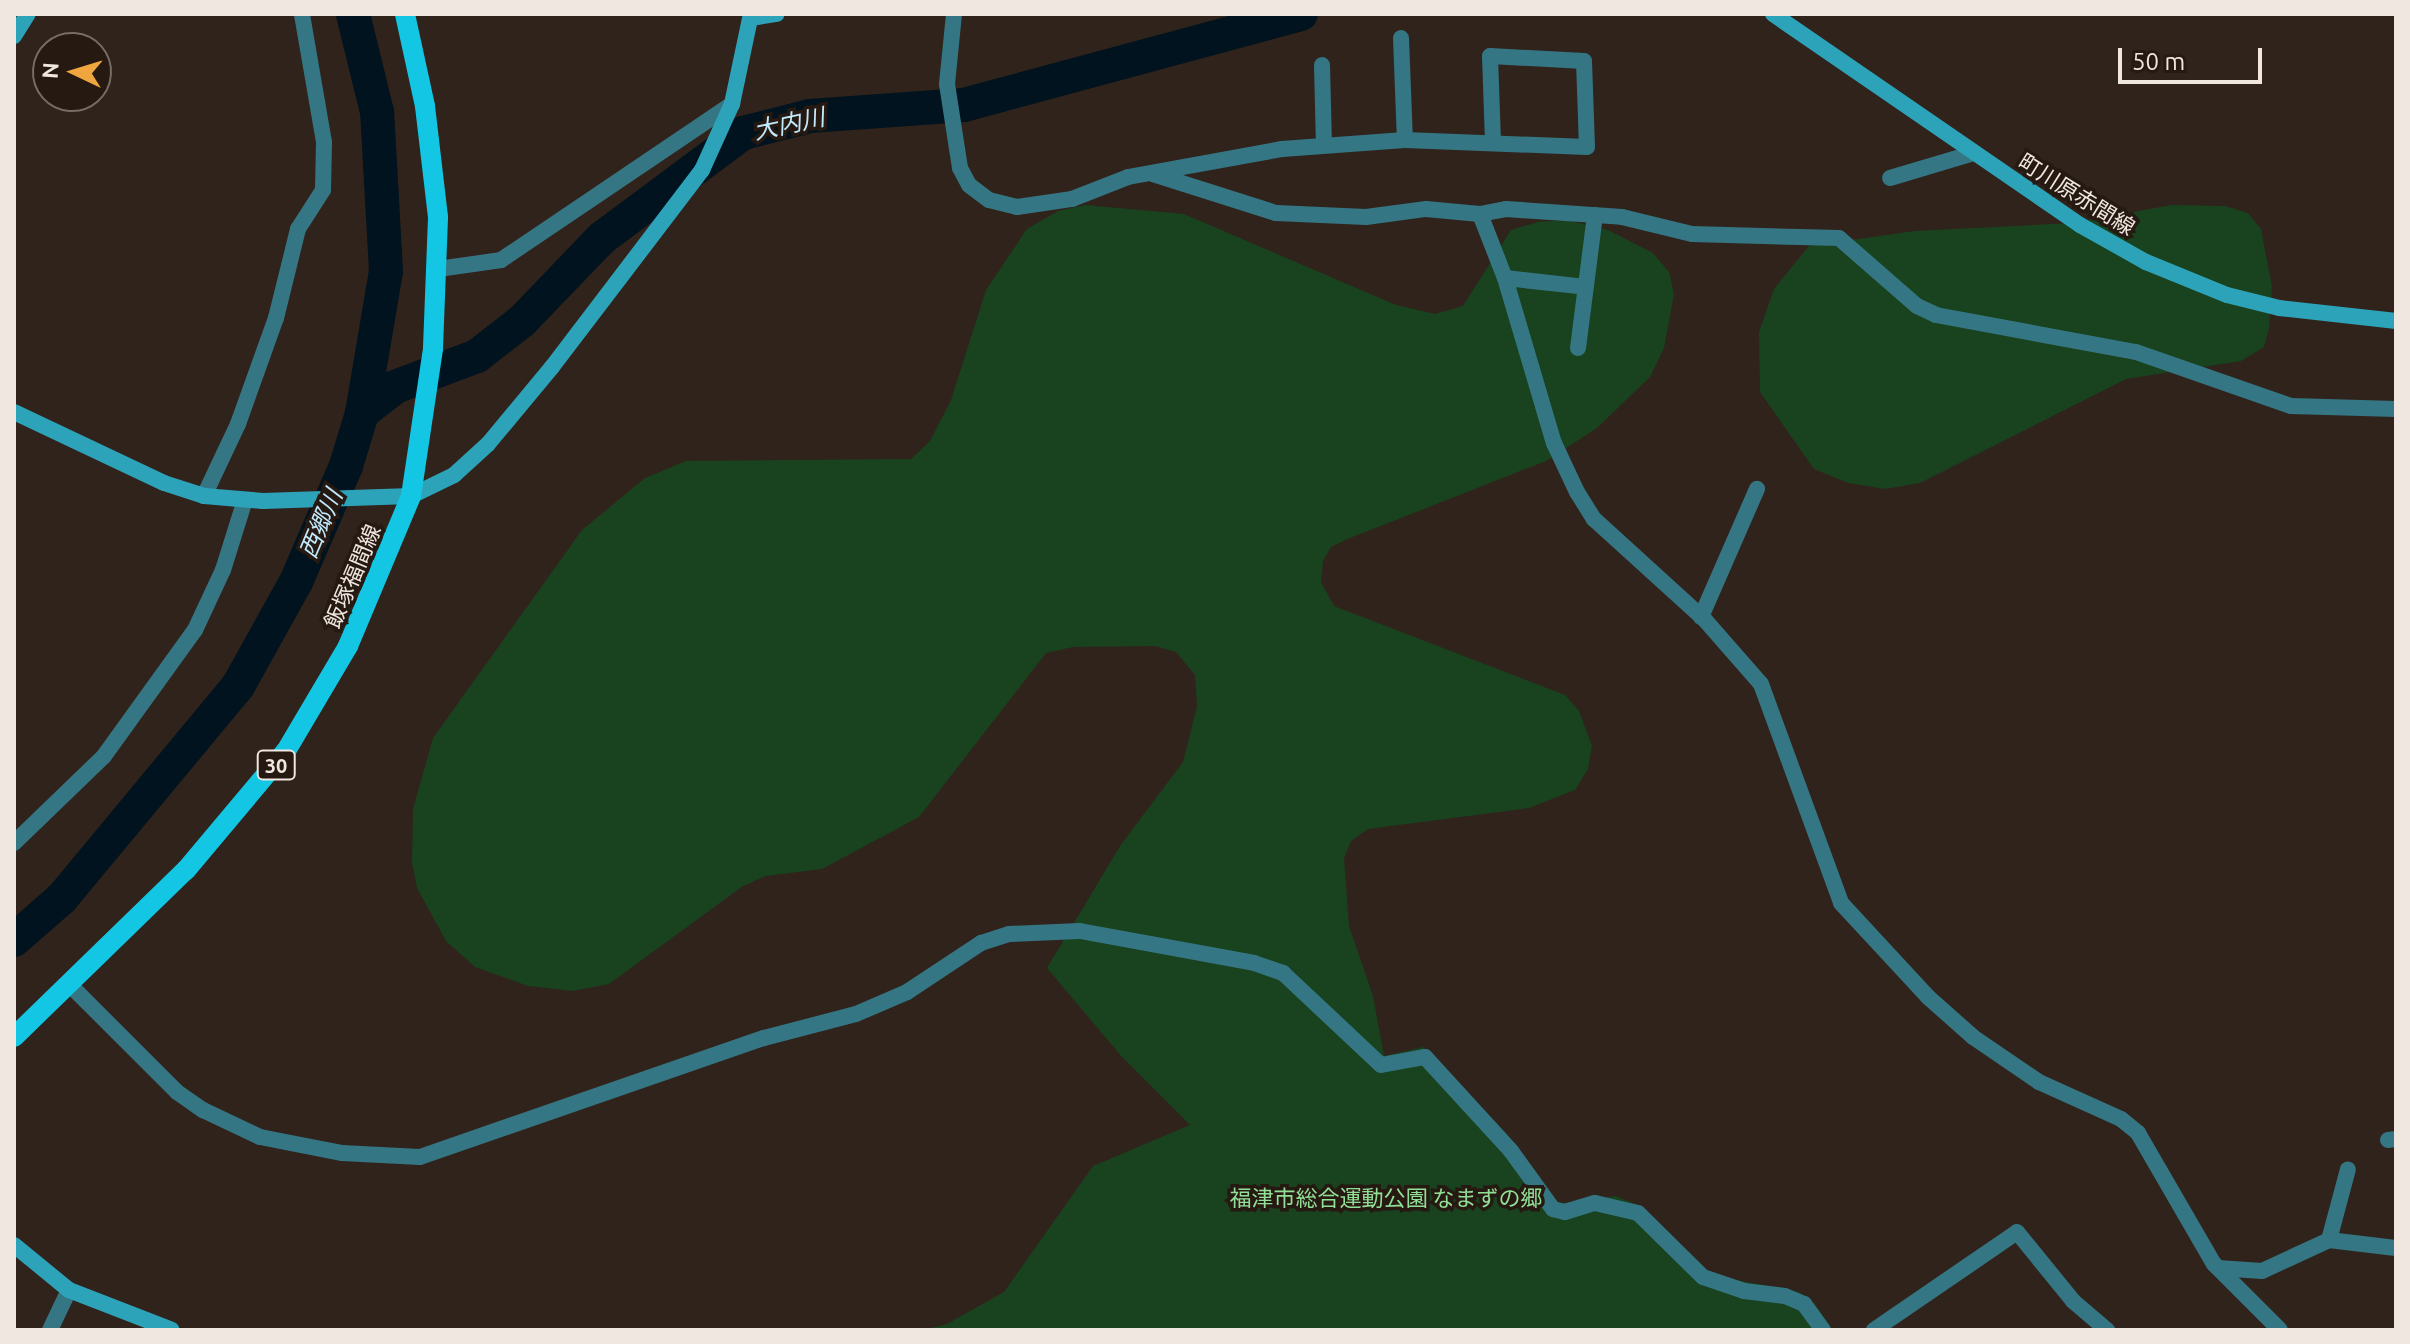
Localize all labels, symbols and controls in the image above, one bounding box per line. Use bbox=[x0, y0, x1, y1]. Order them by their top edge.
north arrow bbox=[32, 32, 112, 112]
scale bar bbox=[2122, 32, 2266, 82]
text: 50 m bbox=[2132, 48, 2185, 75]
text: N bbox=[37, 61, 63, 80]
water label: 大内川 bbox=[751, 102, 827, 146]
street label: 町川原赤間線 bbox=[2014, 148, 2140, 240]
water label: 西郷川 bbox=[294, 485, 348, 563]
street label: 飯塚福間線 bbox=[318, 520, 386, 632]
road number: 30 bbox=[256, 749, 296, 781]
park label: 福津市総合運動公園 なまずの郷 bbox=[1229, 1185, 1543, 1211]

